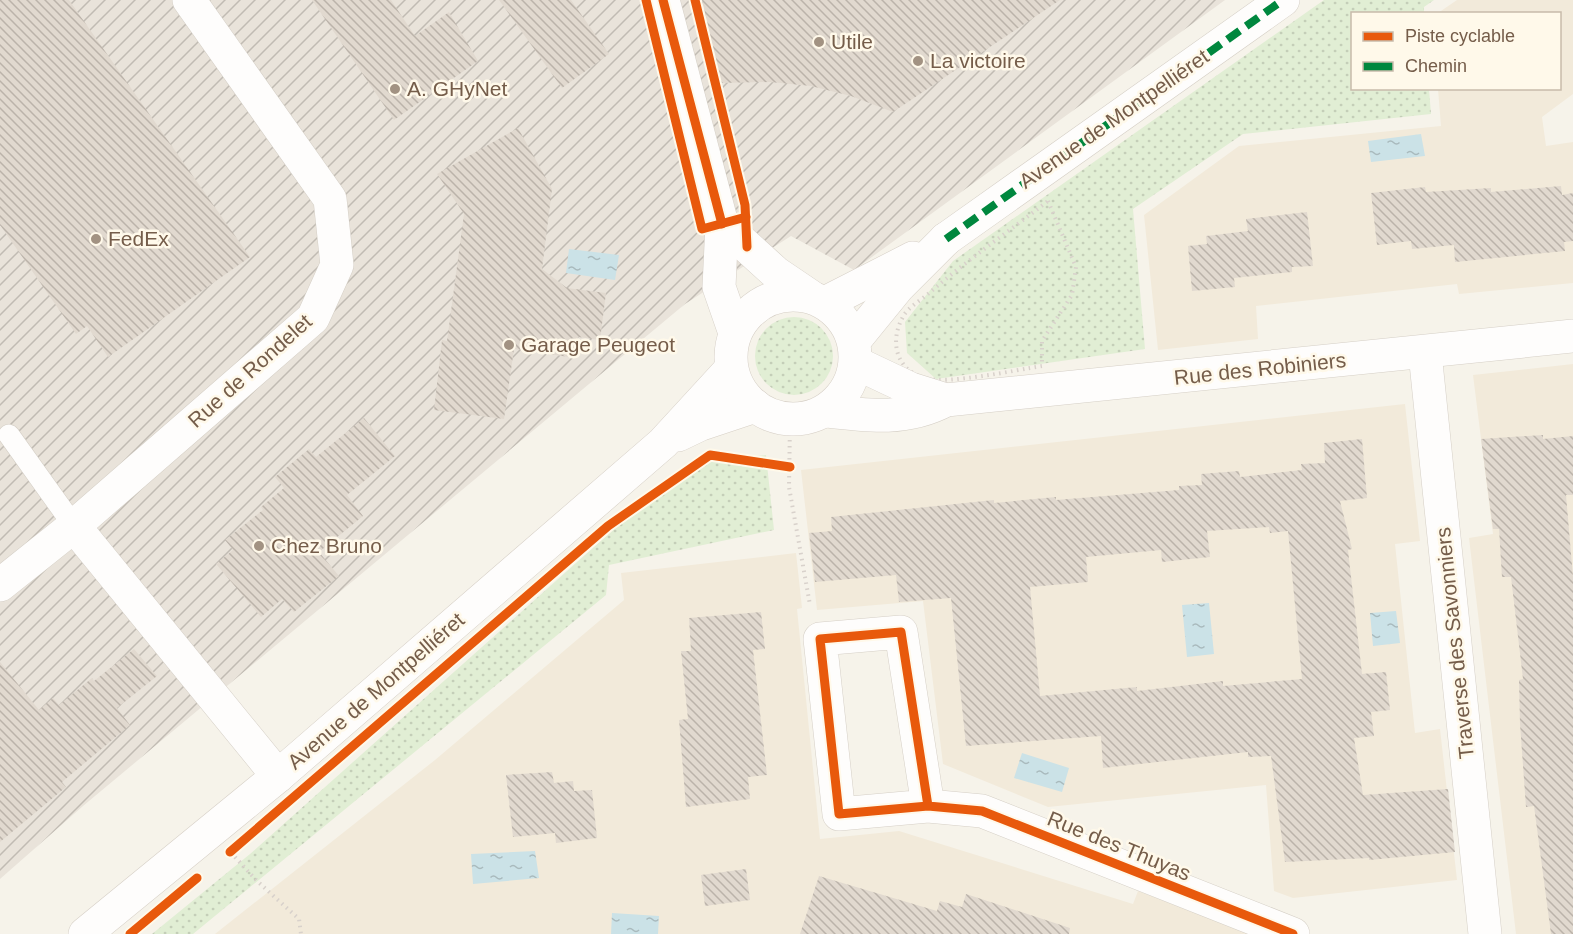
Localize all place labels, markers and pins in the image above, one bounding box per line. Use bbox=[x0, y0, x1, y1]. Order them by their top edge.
place label: Utile bbox=[831, 30, 873, 53]
marker: Utile bbox=[812, 35, 826, 49]
place label: La victoire bbox=[930, 49, 1026, 72]
marker: La victoire bbox=[911, 54, 925, 68]
place label: A. GHyNet bbox=[407, 77, 508, 100]
marker: A. GHyNet bbox=[388, 82, 402, 96]
place label: FedEx bbox=[108, 227, 169, 250]
marker: FedEx bbox=[89, 232, 103, 246]
place label: Garage Peugeot bbox=[521, 333, 675, 356]
marker: Garage Peugeot bbox=[502, 338, 516, 352]
place label: Chez Bruno bbox=[271, 534, 382, 557]
marker: Chez Bruno bbox=[252, 539, 266, 553]

